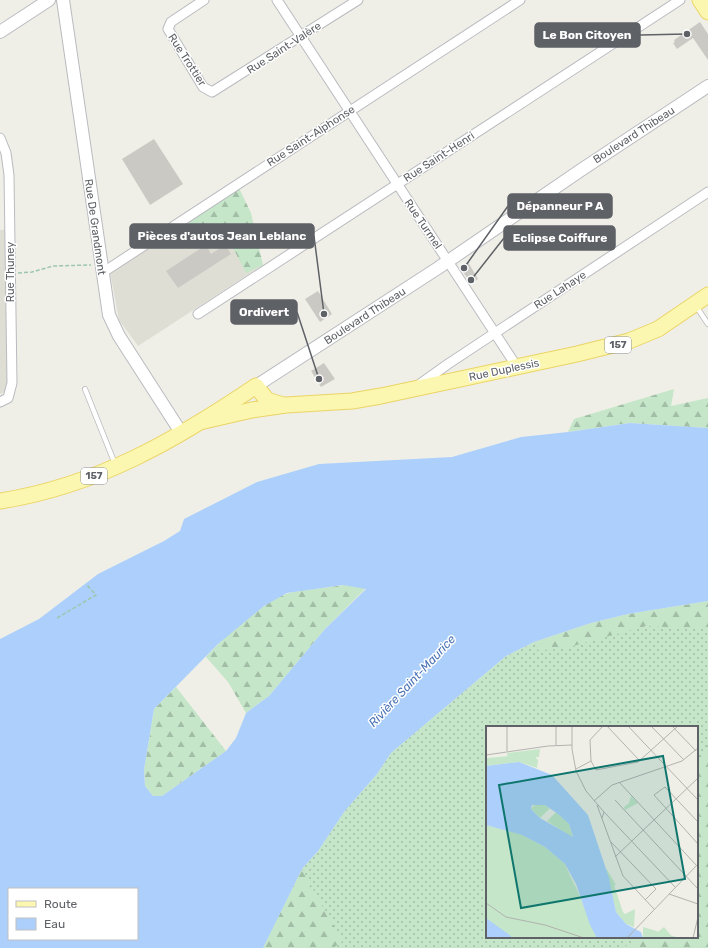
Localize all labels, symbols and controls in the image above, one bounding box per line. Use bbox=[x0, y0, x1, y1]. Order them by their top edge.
street label: Rue Saint-Valère bbox=[245, 19, 323, 77]
callout: Le Bon Citoyen bbox=[535, 23, 640, 47]
text: Le Bon Citoyen bbox=[542, 28, 632, 42]
street label: Rue Trottier bbox=[165, 31, 209, 89]
street label: Rue Saint-Alphonse bbox=[265, 103, 357, 169]
street label: Boulevard Thibeau bbox=[591, 104, 677, 166]
street label: Rue Saint-Henri bbox=[401, 129, 477, 185]
street label: Rue De Grandmont bbox=[82, 178, 108, 277]
callout: Dépanneur P A bbox=[508, 194, 612, 218]
street label: Rue Turmel bbox=[402, 197, 444, 251]
text: Dépanneur P A bbox=[516, 199, 604, 213]
callout: Pièces d'autos Jean Leblanc bbox=[130, 224, 314, 248]
callout: Eclipse Coiffure bbox=[504, 226, 615, 250]
text: Pièces d'autos Jean Leblanc bbox=[138, 229, 306, 243]
text: Eclipse Coiffure bbox=[513, 231, 607, 245]
street label: Rue Thuney bbox=[4, 242, 17, 302]
street label: Rue Lahaye bbox=[531, 268, 589, 312]
street label: Boulevard Thibeau bbox=[322, 285, 408, 347]
callout: Ordivert bbox=[231, 300, 297, 324]
text: Ordivert bbox=[239, 305, 289, 319]
road number: 157 bbox=[605, 337, 631, 353]
street label: Rue Duplessis bbox=[468, 356, 541, 384]
road number: 157 bbox=[81, 468, 107, 484]
water label: Rivière Saint-Maurice bbox=[366, 632, 458, 730]
inset map bbox=[486, 726, 698, 938]
legend bbox=[8, 888, 138, 940]
text: Route bbox=[44, 897, 78, 911]
text: Eau bbox=[44, 917, 65, 931]

